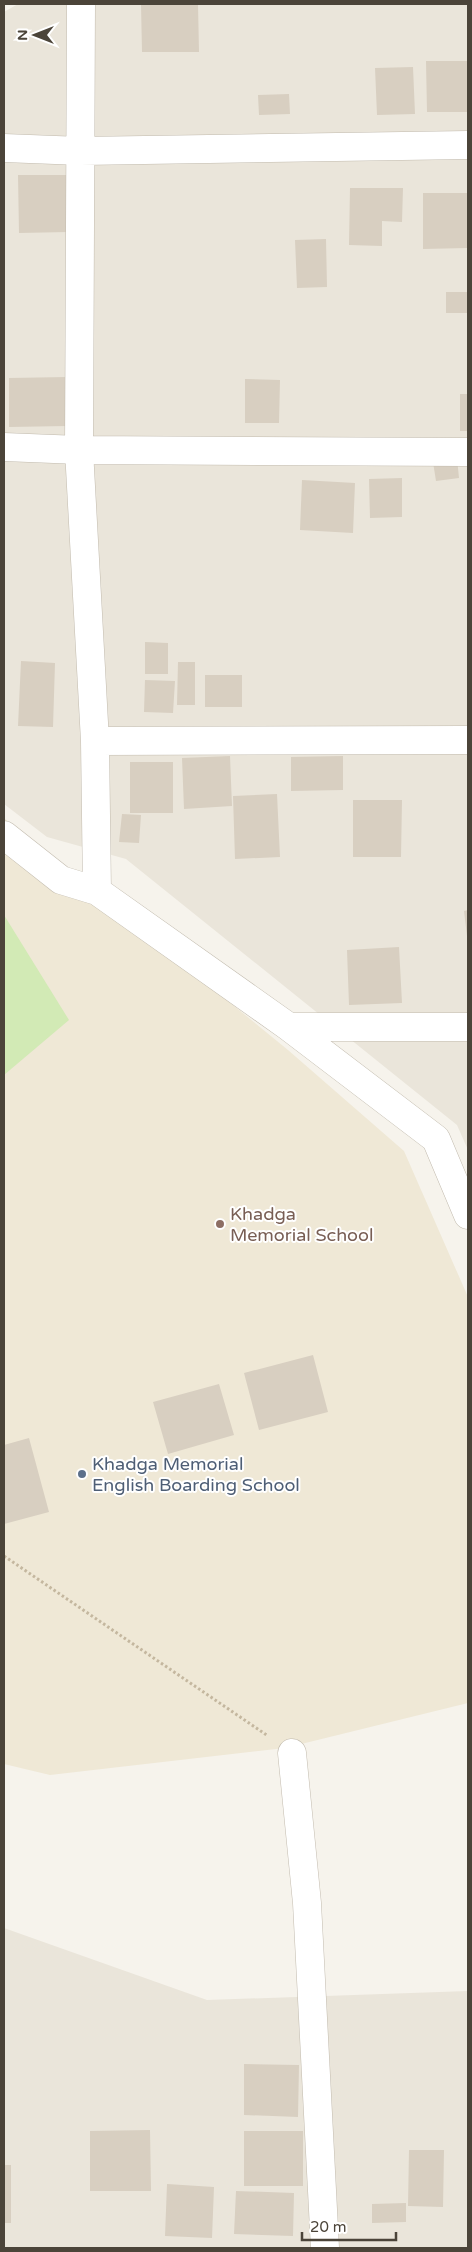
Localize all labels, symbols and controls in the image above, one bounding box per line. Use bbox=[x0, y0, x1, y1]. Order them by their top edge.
north arrow bbox=[10, 10, 60, 60]
text: N bbox=[14, 29, 31, 41]
place label: Khadga Memorial School bbox=[230, 1203, 373, 1246]
marker: Khadga Memorial School bbox=[214, 1218, 226, 1230]
place label: Khadga Memorial English Boarding School bbox=[92, 1453, 300, 1496]
marker: Khadga Memorial English Boarding School bbox=[76, 1468, 88, 1480]
scale bar bbox=[302, 2210, 396, 2242]
text: 20 m bbox=[310, 2218, 347, 2236]

